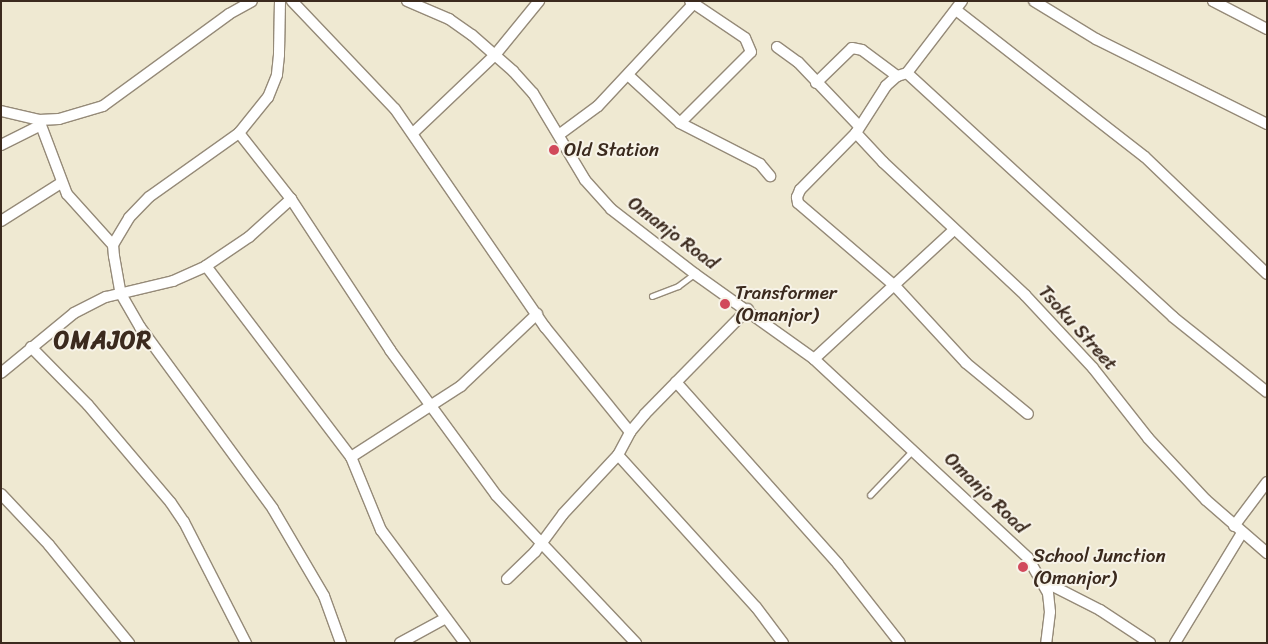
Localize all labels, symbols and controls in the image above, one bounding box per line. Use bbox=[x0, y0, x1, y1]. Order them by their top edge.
place label: Old Station bbox=[564, 139, 660, 161]
marker: Old Station bbox=[548, 144, 560, 156]
street label: Omanjo Road bbox=[623, 192, 723, 274]
street label: Tsoku Street bbox=[1034, 280, 1122, 376]
place label: Transformer (Omanjor) bbox=[735, 282, 837, 326]
marker: Transformer (Omanjor) bbox=[719, 298, 731, 310]
district label: OMAJOR bbox=[53, 327, 153, 355]
street label: Omanjo Road bbox=[939, 447, 1033, 539]
place label: School Junction (Omanjor) bbox=[1033, 545, 1165, 589]
marker: School Junction (Omanjor) bbox=[1017, 561, 1029, 573]

